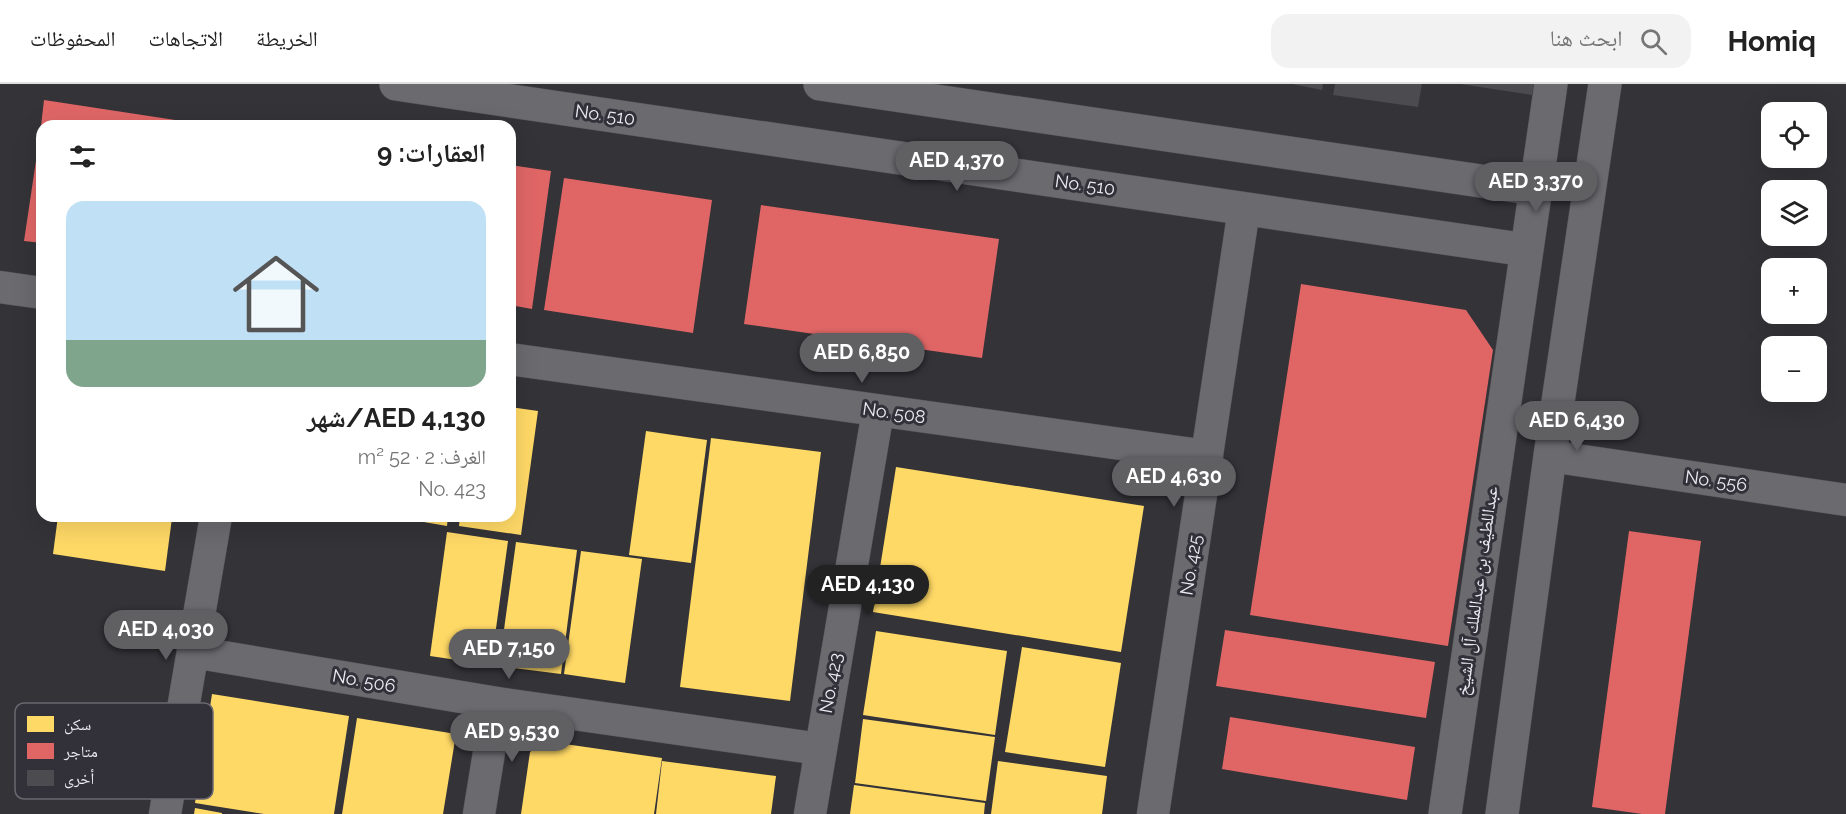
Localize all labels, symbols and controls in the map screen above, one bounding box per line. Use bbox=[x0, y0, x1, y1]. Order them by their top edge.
search box bbox=[1271, 14, 1691, 68]
text: ابحث هنا bbox=[1550, 25, 1622, 51]
icon: search bbox=[1637, 25, 1670, 58]
text: Homiq bbox=[1727, 25, 1816, 58]
text: المحفوظات bbox=[30, 26, 115, 51]
text: الاتجاهات bbox=[148, 26, 223, 51]
text: الخريطة bbox=[256, 26, 318, 51]
street label: No. 510 bbox=[574, 100, 637, 129]
map controls bbox=[1761, 102, 1827, 402]
button: locate bbox=[1761, 102, 1827, 168]
text: العقارات: 9 bbox=[377, 138, 486, 168]
icon: filters bbox=[66, 140, 99, 173]
pin: AED 4,370 bbox=[888, 141, 1026, 192]
text: AED 4,370 bbox=[909, 148, 1005, 172]
pin: AED 3,370 bbox=[1467, 162, 1605, 213]
text: AED 3,370 bbox=[1488, 169, 1584, 193]
street label: No. 510 bbox=[1054, 170, 1117, 199]
button: layers bbox=[1761, 180, 1827, 246]
icon: home bbox=[222, 240, 330, 348]
button: + bbox=[1761, 258, 1827, 324]
pin: AED 6,850 bbox=[793, 333, 931, 384]
button: − bbox=[1761, 336, 1827, 402]
text: AED 6,850 bbox=[814, 340, 910, 364]
street label: No. 508 bbox=[861, 398, 927, 427]
pin: AED 6,430 bbox=[1508, 401, 1646, 452]
text: AED 4,130/شهر bbox=[307, 403, 486, 433]
text: AED 6,430 bbox=[1529, 408, 1625, 432]
text: الغرف: 2 · 52 m² bbox=[358, 445, 486, 469]
pin: AED 4,630 bbox=[1105, 457, 1243, 508]
text: AED 4,630 bbox=[1126, 464, 1222, 488]
street label: No. 556 bbox=[1684, 466, 1749, 495]
text: No. 423 bbox=[418, 477, 486, 501]
street label: عبداللطيف بن عبدالملك آل الشيخ bbox=[1451, 485, 1504, 697]
street label: No. 425 bbox=[1175, 533, 1206, 597]
pin: AED 4,130 bbox=[799, 565, 937, 616]
text: AED 4,130 bbox=[821, 572, 915, 596]
pin: AED 4,030 bbox=[97, 610, 235, 661]
text: AED 4,030 bbox=[118, 617, 214, 641]
pin: AED 7,150 bbox=[440, 629, 578, 680]
text: AED 7,150 bbox=[463, 636, 555, 660]
street label: No. 423 bbox=[815, 651, 846, 715]
street label: No. 506 bbox=[331, 665, 397, 696]
legend bbox=[15, 703, 213, 799]
pin: AED 9,530 bbox=[443, 712, 581, 763]
text: سكن bbox=[64, 715, 91, 735]
text: AED 9,530 bbox=[464, 719, 560, 743]
text: متاجر bbox=[63, 742, 98, 761]
text: أخرى bbox=[64, 769, 94, 789]

